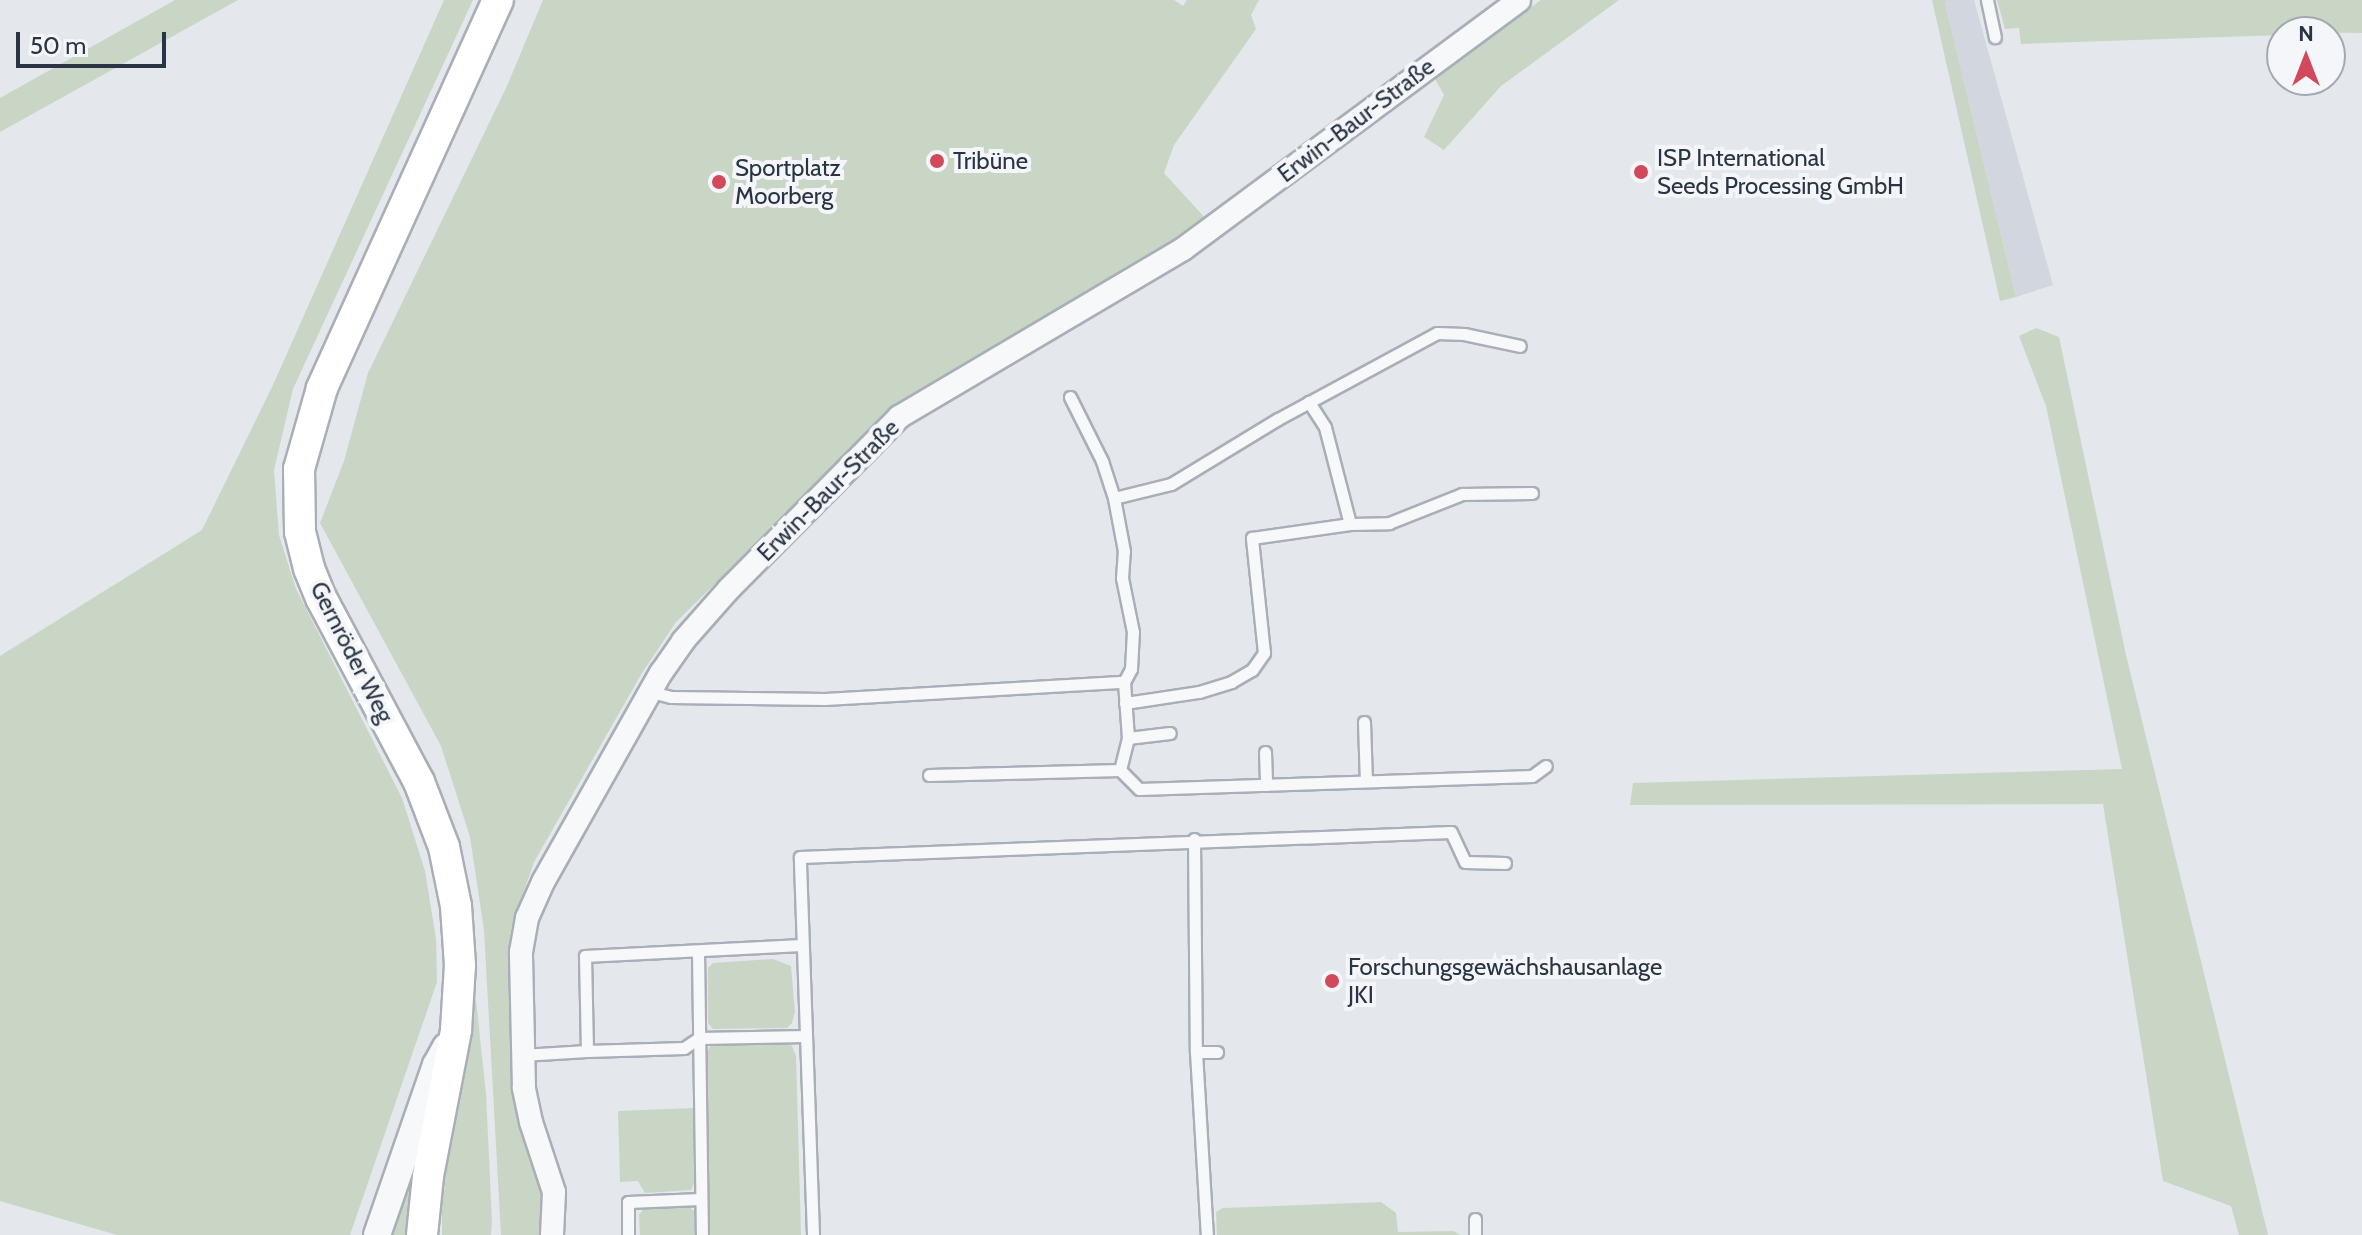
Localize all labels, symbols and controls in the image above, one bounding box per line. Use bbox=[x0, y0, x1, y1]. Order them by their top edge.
scale bar bbox=[20, 16, 170, 66]
north arrow bbox=[2266, 16, 2346, 96]
text: N bbox=[2298, 20, 2314, 47]
text: 50 m bbox=[30, 31, 86, 60]
street label: Erwin-Baur-Straße bbox=[1272, 52, 1440, 188]
place label: ISP International Seeds Processing GmbH bbox=[1657, 144, 1904, 200]
place label: Tribüne bbox=[953, 147, 1028, 175]
marker: Tribüne bbox=[928, 152, 946, 170]
place label: Sportplatz Moorberg bbox=[735, 154, 841, 210]
marker: ISP International Seeds Processing GmbH bbox=[1632, 163, 1650, 181]
marker: Sportplatz Moorberg bbox=[710, 173, 728, 191]
street label: Erwin-Baur-Straße bbox=[751, 413, 905, 567]
street label: Gernröder Weg bbox=[304, 577, 400, 727]
place label: Forschungsgewächshausanlage JKI bbox=[1348, 953, 1662, 1009]
marker: Forschungsgewächshausanlage JKI bbox=[1323, 972, 1341, 990]

